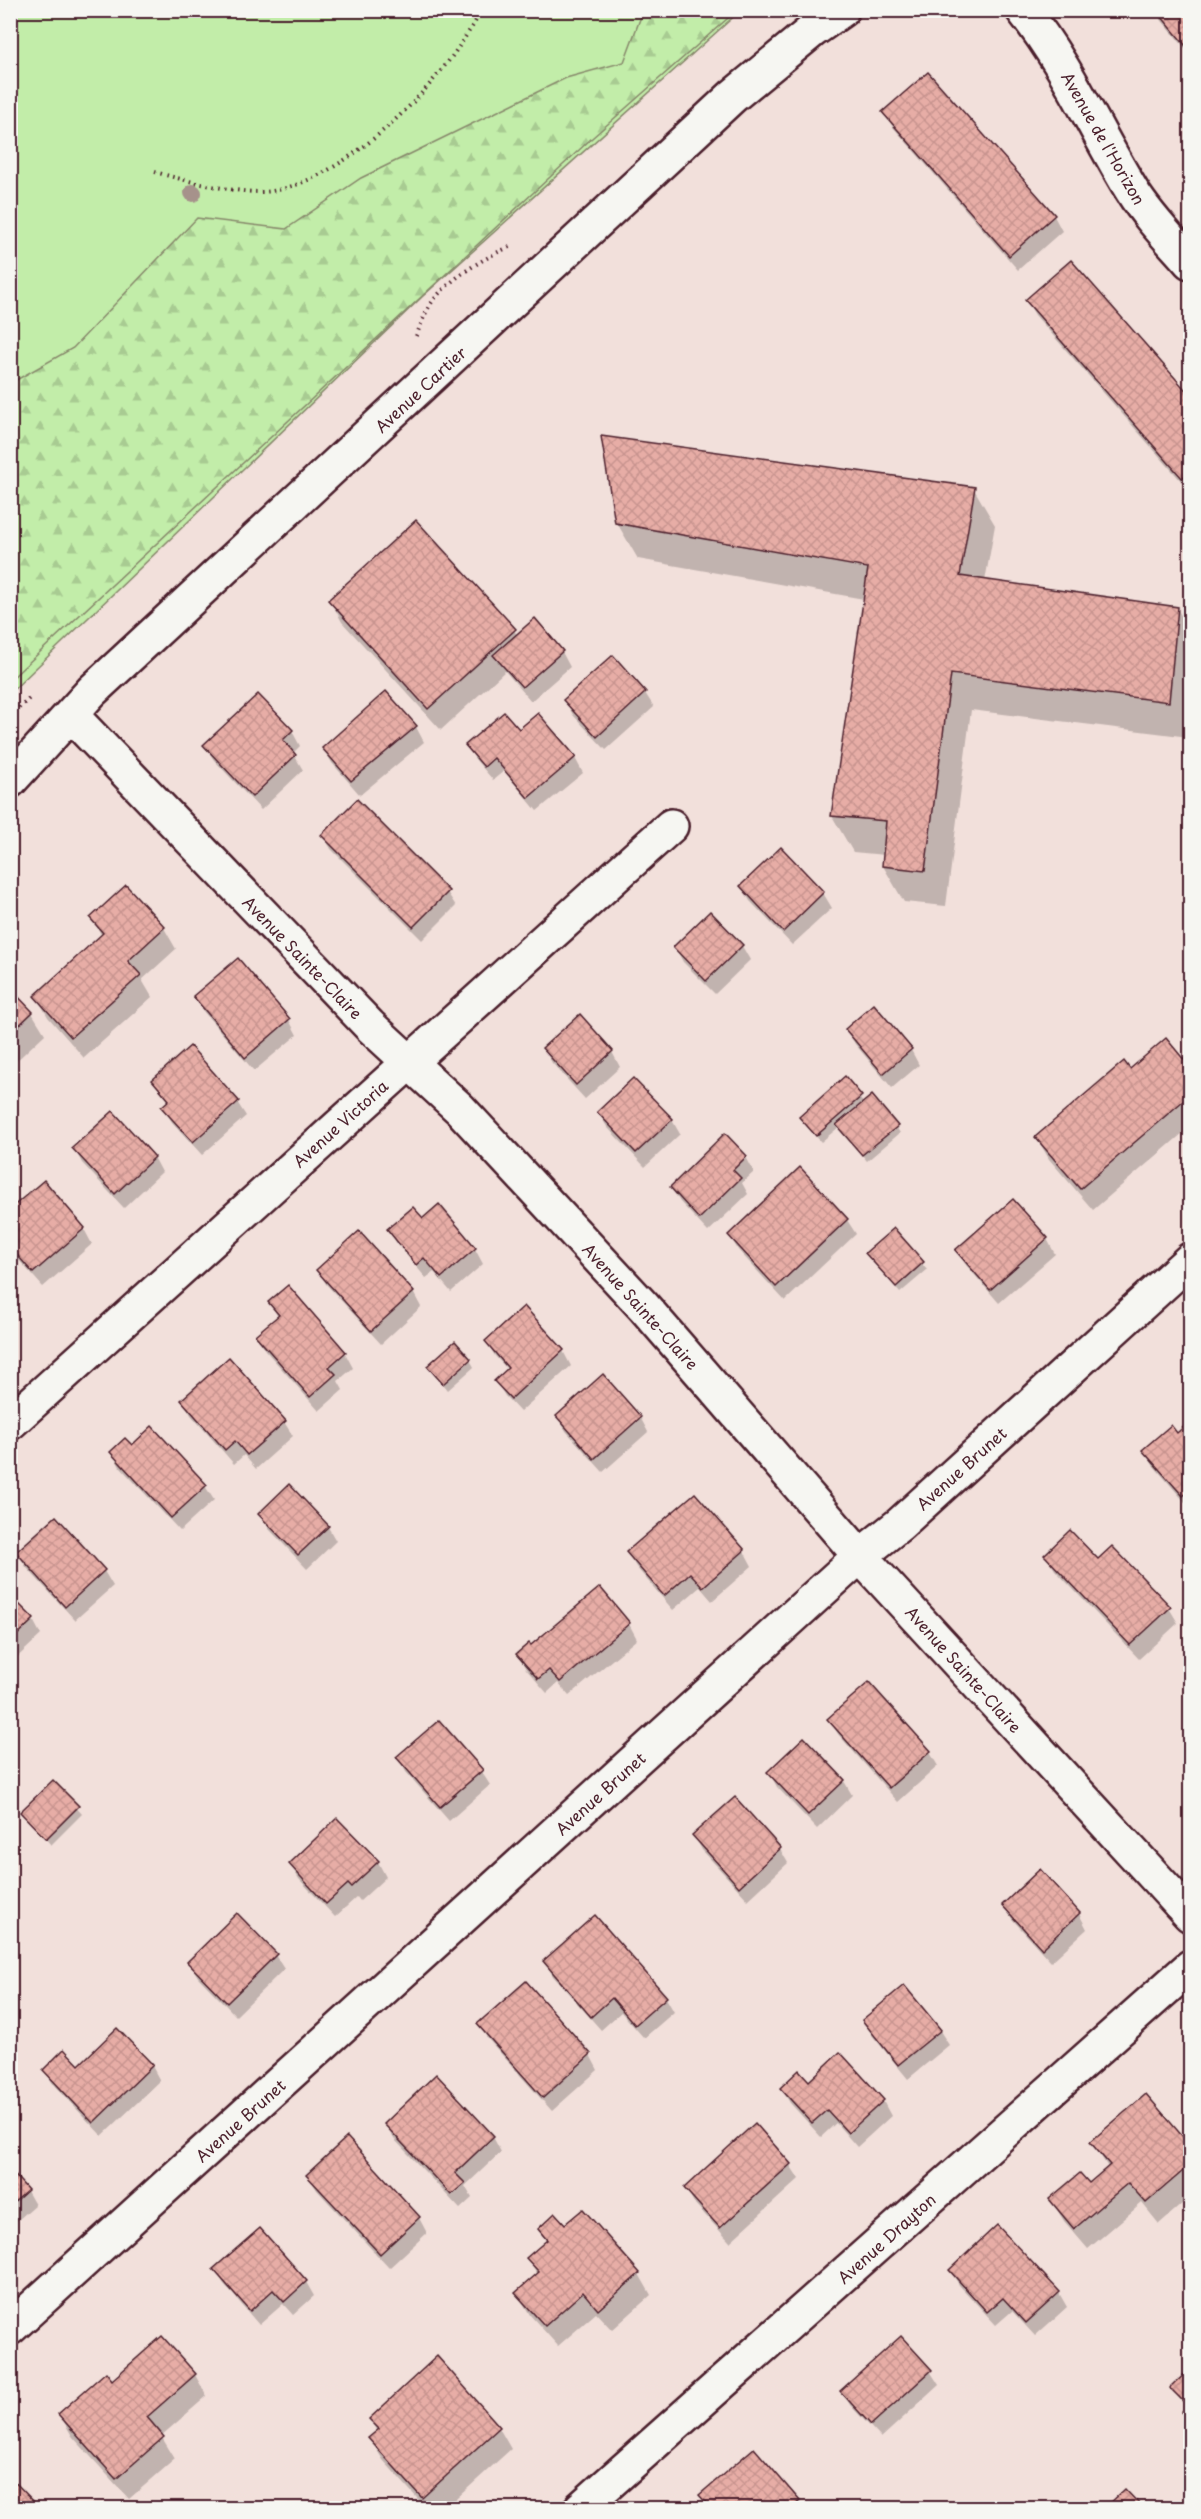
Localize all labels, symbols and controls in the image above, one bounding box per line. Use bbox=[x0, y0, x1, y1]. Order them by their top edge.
street label: Avenue de l'Horizon bbox=[1056, 67, 1152, 209]
street label: Avenue Cartier bbox=[369, 340, 472, 438]
street label: Avenue Sainte-Claire bbox=[238, 890, 368, 1024]
street label: Avenue Victoria bbox=[287, 1074, 393, 1172]
street label: Avenue Sainte-Claire bbox=[578, 1237, 704, 1375]
street label: Avenue Brunet bbox=[911, 1421, 1012, 1515]
street label: Avenue Sainte-Claire bbox=[901, 1600, 1027, 1738]
street label: Avenue Brunet bbox=[550, 1746, 651, 1840]
street label: Avenue Brunet bbox=[190, 2073, 291, 2167]
street label: Avenue Drayton bbox=[832, 2187, 940, 2289]

